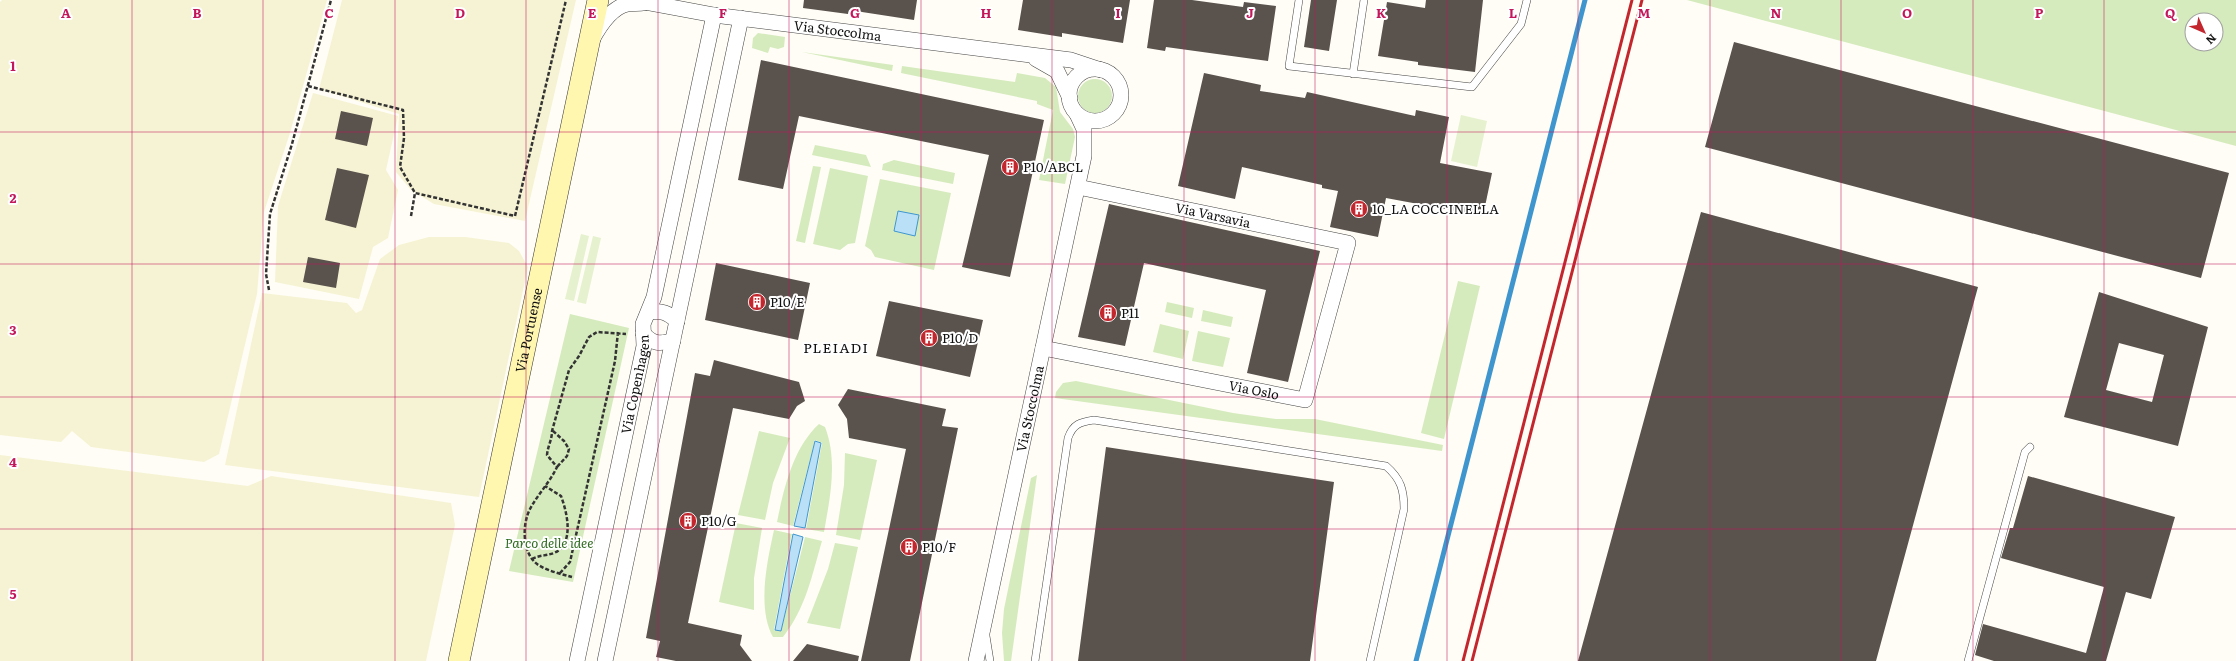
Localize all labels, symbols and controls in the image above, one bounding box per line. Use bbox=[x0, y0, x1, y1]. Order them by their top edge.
text: A bbox=[61, 3, 71, 22]
text: B bbox=[193, 3, 202, 22]
text: C bbox=[324, 3, 334, 22]
text: D bbox=[455, 3, 465, 22]
text: E bbox=[588, 3, 597, 22]
text: F bbox=[719, 3, 727, 22]
text: G bbox=[850, 3, 860, 22]
text: H bbox=[981, 3, 992, 22]
text: I bbox=[1115, 3, 1121, 22]
text: J bbox=[1246, 3, 1254, 22]
text: K bbox=[1376, 3, 1387, 22]
text: L bbox=[1509, 3, 1517, 22]
text: M bbox=[1638, 3, 1651, 22]
text: N bbox=[1771, 3, 1782, 22]
text: O bbox=[1902, 3, 1912, 22]
text: P bbox=[2035, 3, 2044, 22]
text: Q bbox=[2165, 3, 2177, 22]
north arrow bbox=[2184, 12, 2224, 52]
street label: Via Stoccolma bbox=[793, 15, 883, 45]
text: N bbox=[2203, 31, 2221, 49]
text: 1 bbox=[10, 56, 16, 75]
building icon: P10/ABCL bbox=[1000, 157, 1020, 177]
place label: P10/ABCL bbox=[1023, 157, 1083, 176]
text: 2 bbox=[10, 188, 17, 207]
street label: Via Varsavia bbox=[1174, 197, 1252, 232]
building icon: 10_LA COCCINELLA bbox=[1349, 199, 1369, 219]
place label: 10_LA COCCINELLA bbox=[1372, 199, 1499, 218]
street label: Via Portuense bbox=[510, 286, 546, 374]
building icon: P10/E bbox=[747, 292, 767, 312]
place label: P10/E bbox=[770, 292, 804, 311]
building icon: P11 bbox=[1098, 303, 1118, 323]
place label: P11 bbox=[1121, 303, 1139, 322]
text: 3 bbox=[9, 320, 17, 339]
building icon: P10/D bbox=[919, 328, 939, 348]
place label: P10/D bbox=[942, 328, 978, 347]
street label: Via Copenhagen bbox=[616, 334, 653, 436]
district label: PLEIADI bbox=[803, 337, 869, 357]
street label: Via Stoccolma bbox=[1011, 364, 1048, 454]
street label: Via Oslo bbox=[1227, 375, 1281, 404]
text: 4 bbox=[9, 452, 17, 471]
building icon: P10/G bbox=[678, 511, 698, 531]
place label: P10/G bbox=[701, 511, 737, 530]
park label: Parco delle idee bbox=[505, 533, 593, 552]
building icon: P10/F bbox=[899, 537, 919, 557]
place label: P10/F bbox=[922, 537, 956, 556]
text: 5 bbox=[9, 584, 17, 603]

